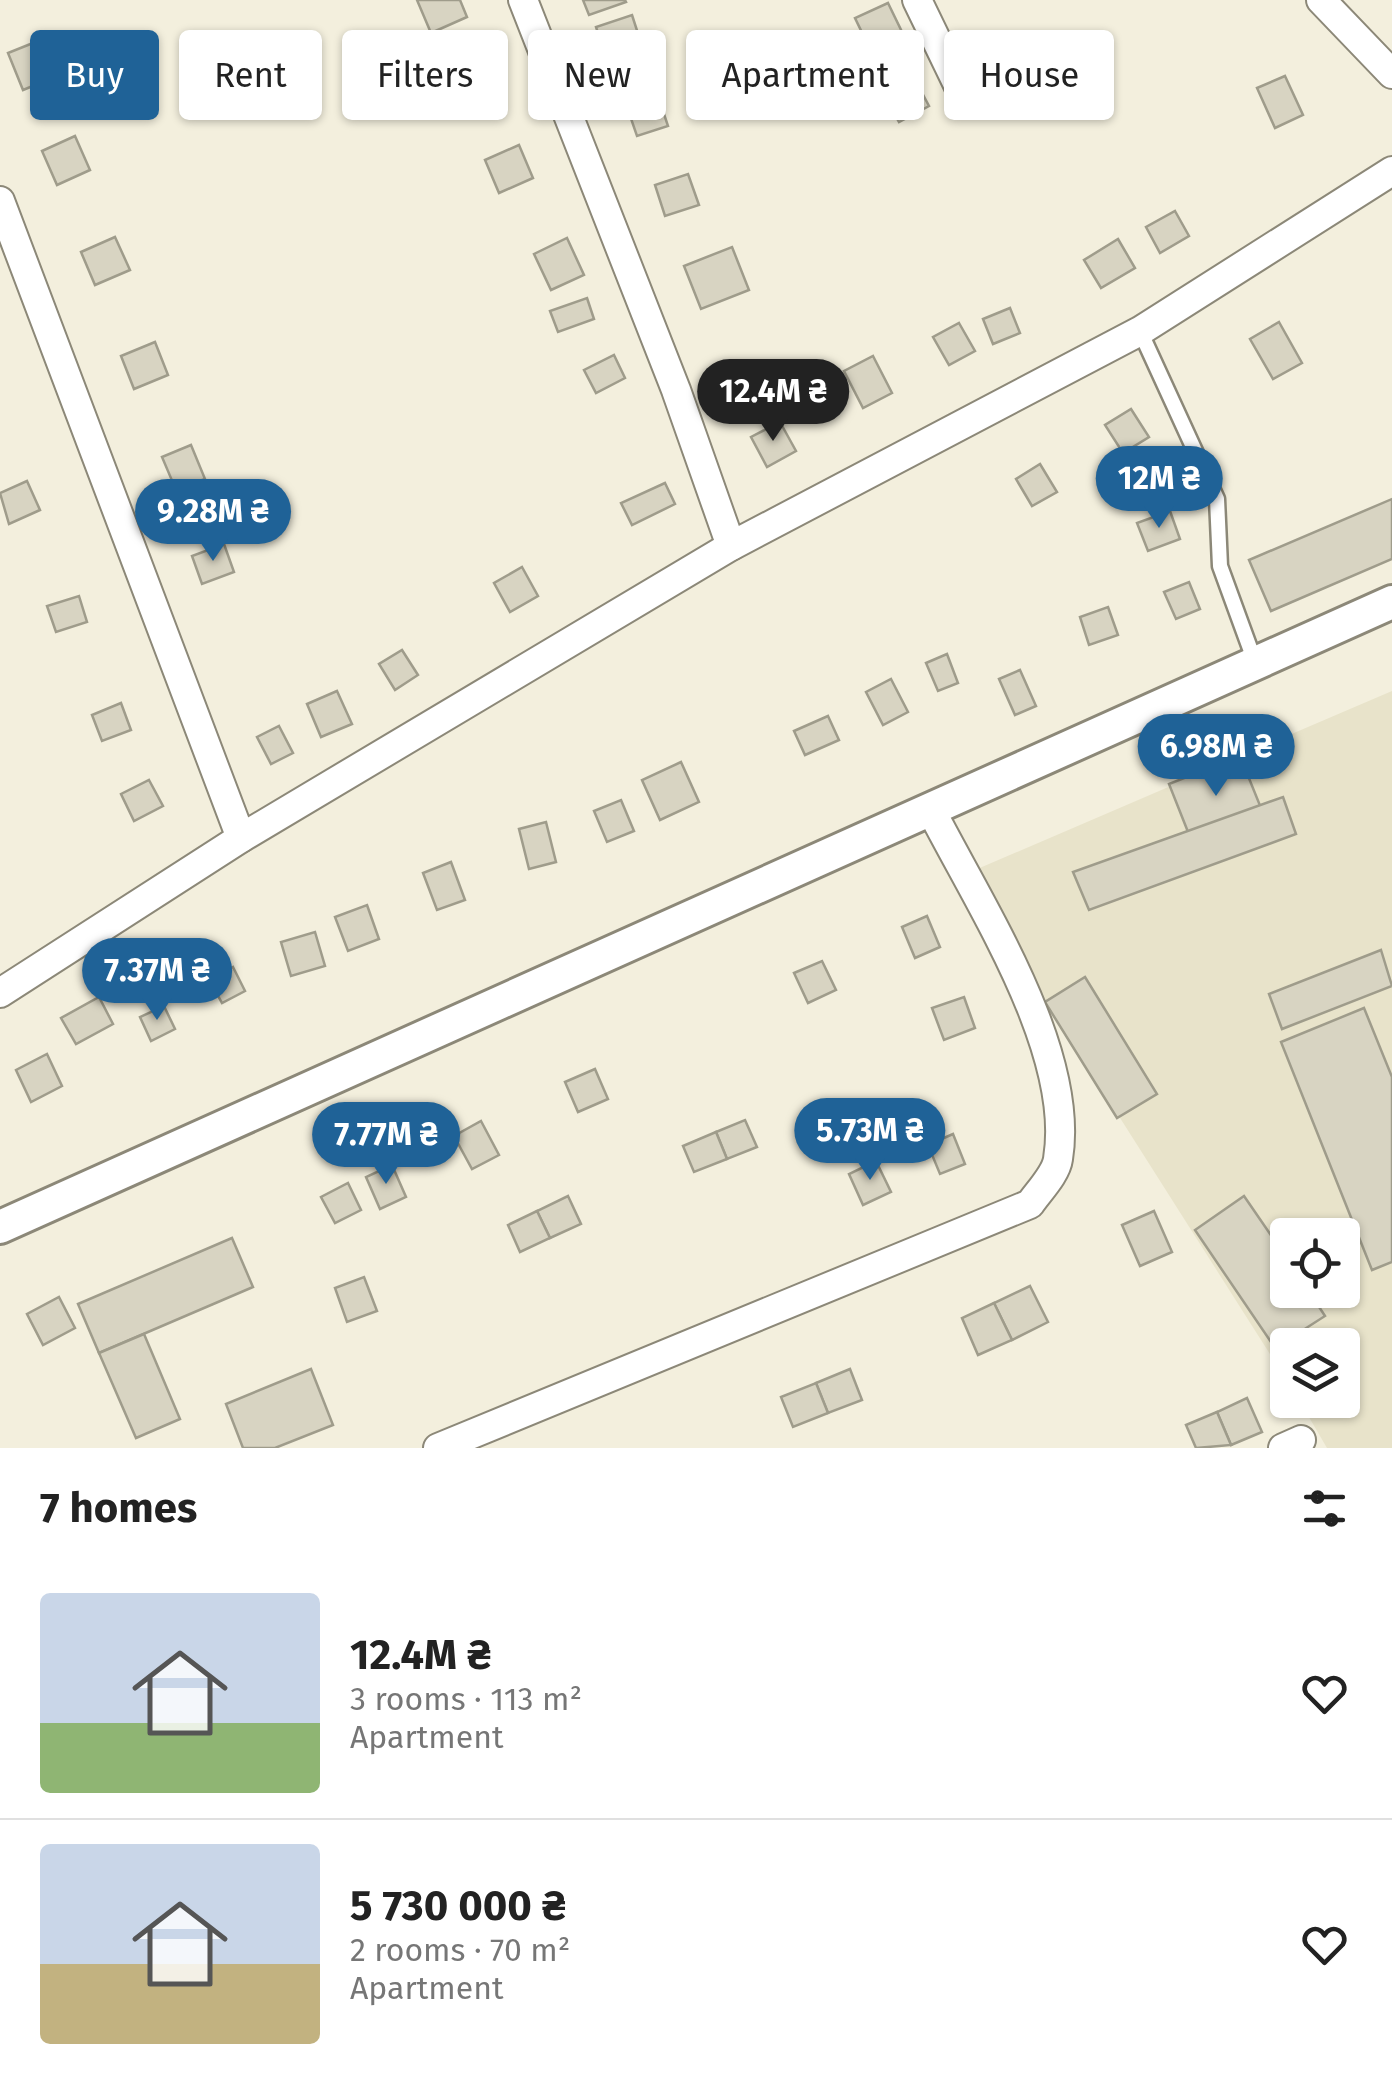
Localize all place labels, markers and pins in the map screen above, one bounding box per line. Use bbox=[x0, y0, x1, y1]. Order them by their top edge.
pin: 12.4M ₴ bbox=[681, 359, 865, 444]
pin: 12M ₴ bbox=[1089, 446, 1229, 531]
pin: 9.28M ₴ bbox=[121, 479, 305, 564]
pin: 6.98M ₴ bbox=[1124, 714, 1308, 799]
pin: 7.37M ₴ bbox=[65, 938, 249, 1023]
pin: 5.73M ₴ bbox=[778, 1098, 962, 1183]
pin: 7.77M ₴ bbox=[294, 1102, 478, 1187]

